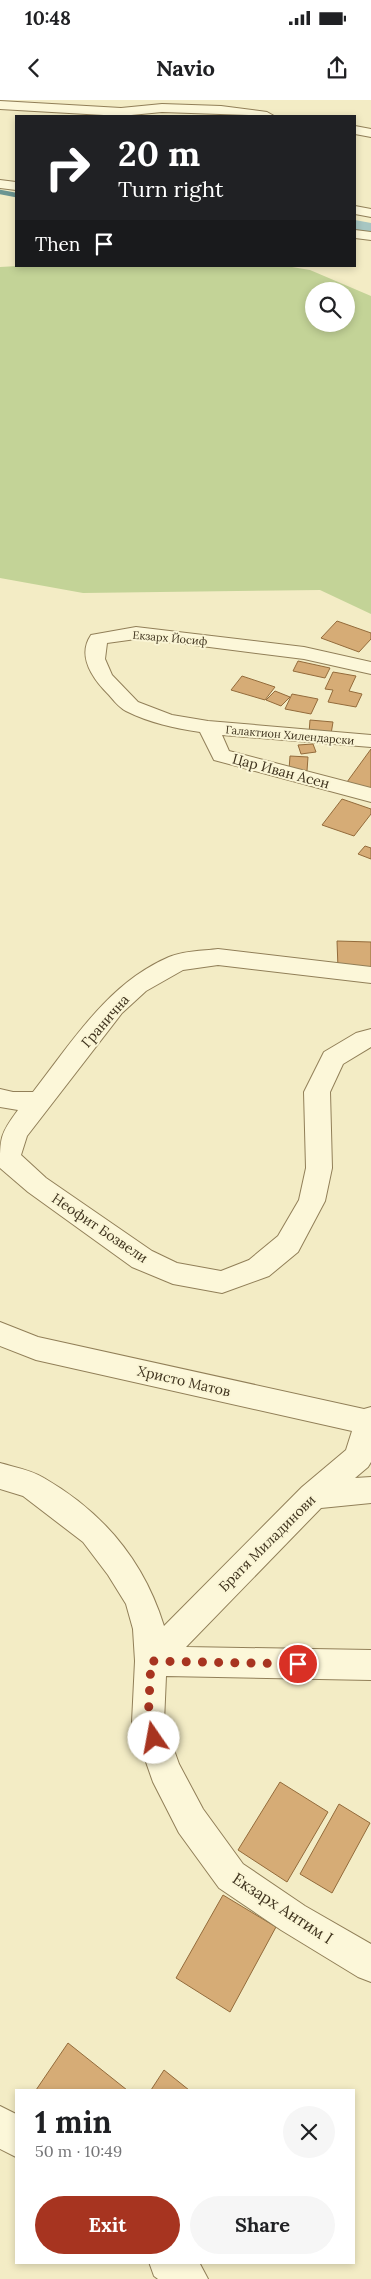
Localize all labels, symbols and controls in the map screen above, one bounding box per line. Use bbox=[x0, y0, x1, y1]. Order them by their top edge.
text: 10:48 bbox=[25, 6, 71, 30]
icon: back bbox=[20, 54, 48, 82]
text: Navio bbox=[156, 54, 215, 82]
icon: share bbox=[323, 54, 351, 82]
text: 20 m bbox=[118, 131, 200, 176]
icon: right bbox=[35, 135, 100, 200]
text: Turn right bbox=[118, 175, 223, 203]
icon: arrive bbox=[90, 230, 118, 258]
text: Then bbox=[35, 232, 80, 256]
map controls bbox=[305, 282, 355, 332]
button: search bbox=[305, 282, 355, 332]
street label: Екзарх Йосиф bbox=[132, 628, 208, 648]
street label: Галактион Хилендарски bbox=[225, 722, 355, 748]
street label: Цар Иван Асен bbox=[230, 749, 332, 793]
street label: Гранична bbox=[77, 991, 133, 1051]
street label: Неофит Бозвели bbox=[49, 1189, 152, 1267]
street label: Христо Матов bbox=[136, 1362, 232, 1400]
street label: Братя Миладинови bbox=[215, 1491, 319, 1595]
pin bbox=[277, 1643, 319, 1685]
icon: arrive bbox=[284, 1650, 312, 1678]
position arrow bbox=[127, 1711, 179, 1763]
street label: Екзарх Антим I bbox=[229, 1868, 337, 1948]
text: 1 min bbox=[35, 2103, 112, 2141]
button: close bbox=[283, 2106, 335, 2158]
text: 50 m · 10:49 bbox=[35, 2141, 122, 2161]
button: Exit bbox=[35, 2196, 180, 2254]
button: Share bbox=[190, 2196, 335, 2254]

